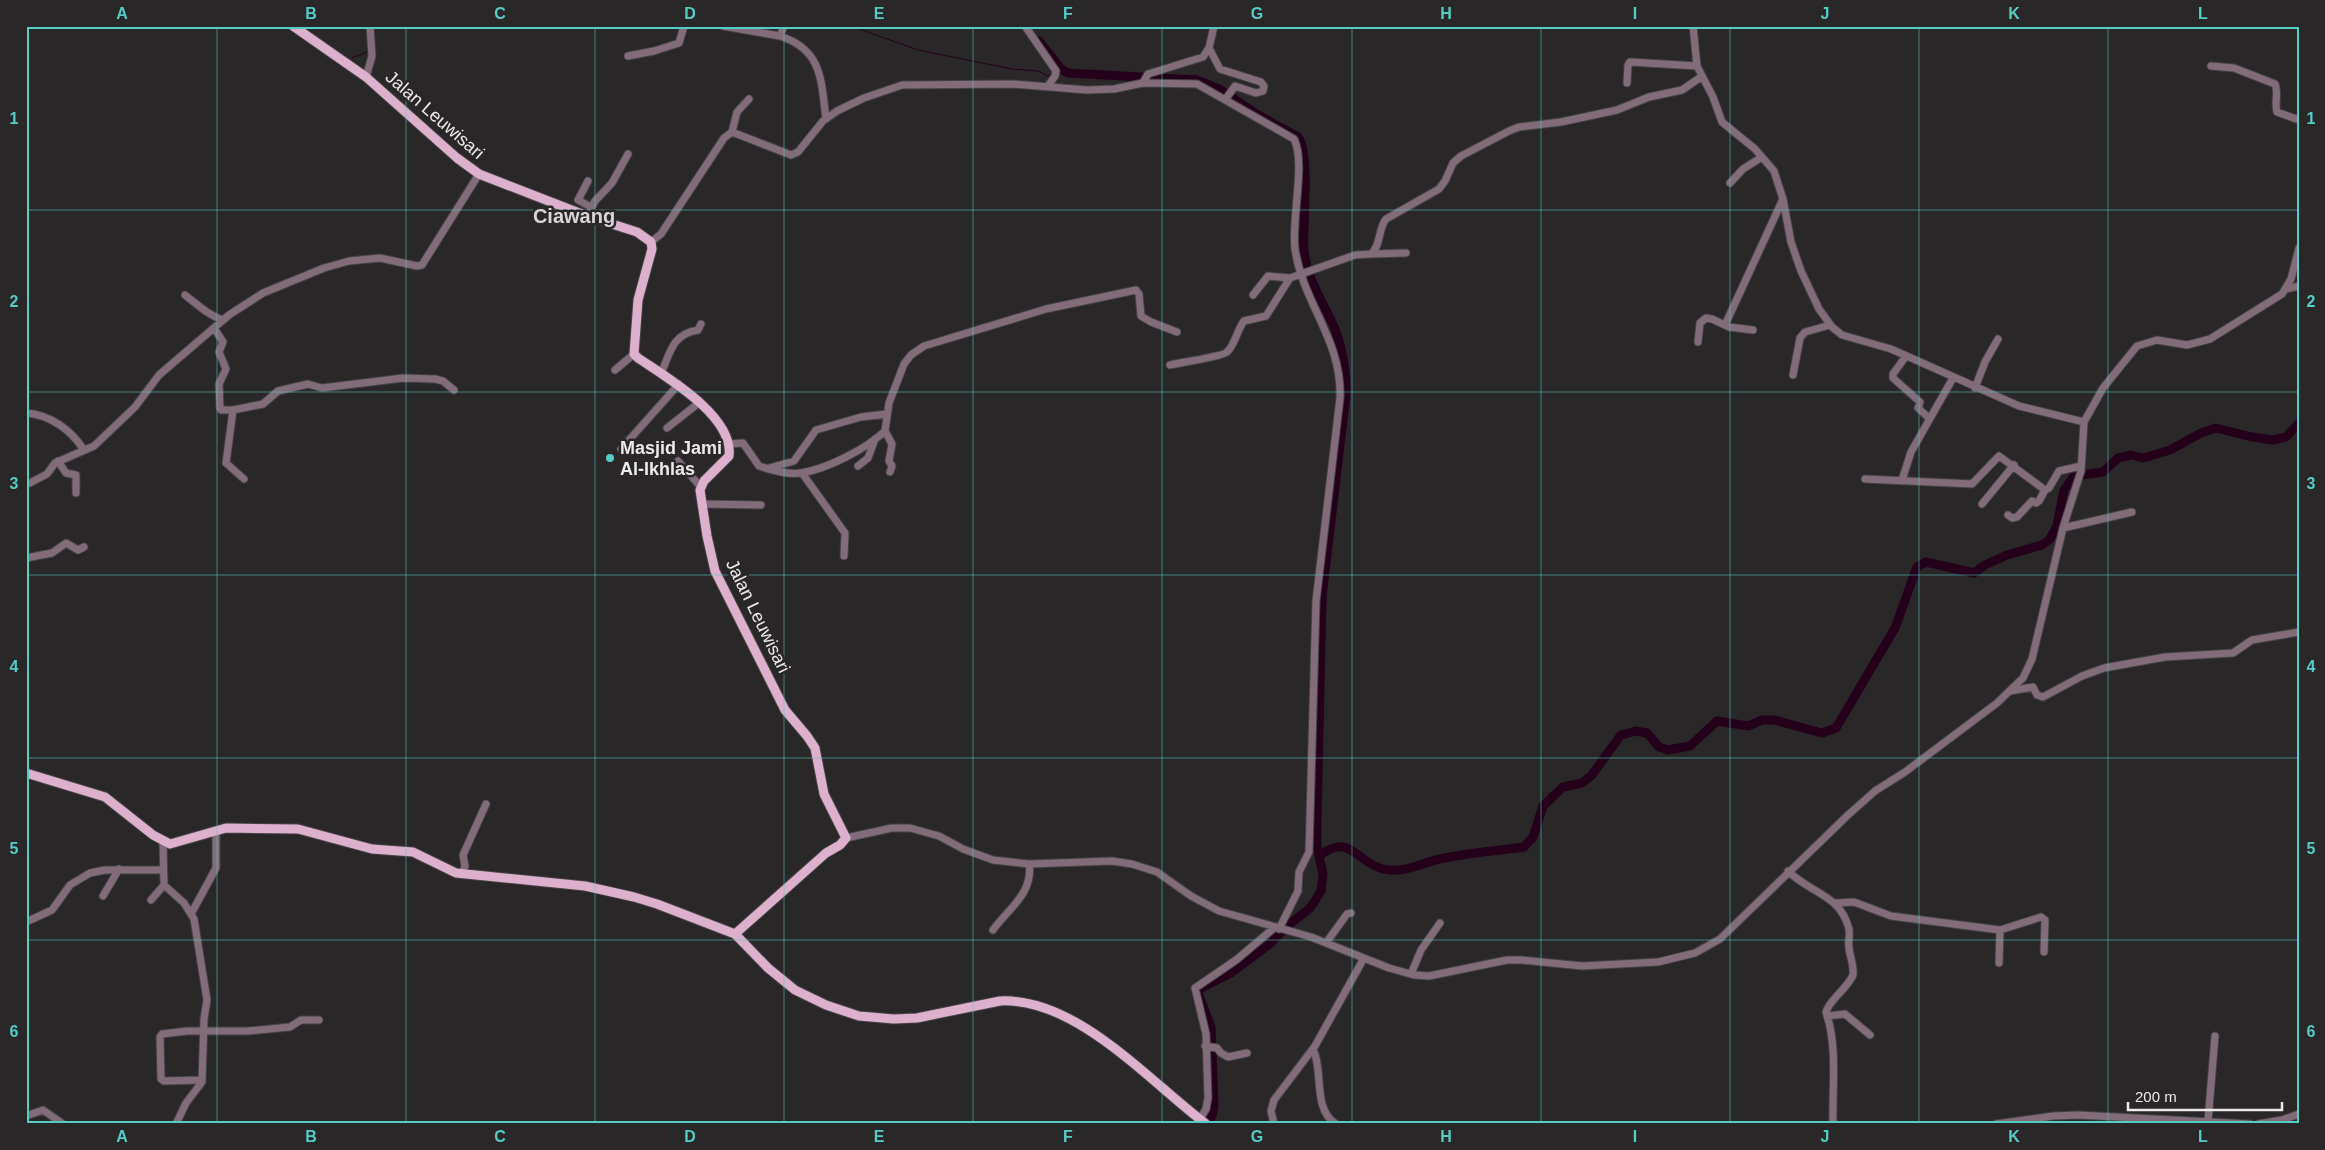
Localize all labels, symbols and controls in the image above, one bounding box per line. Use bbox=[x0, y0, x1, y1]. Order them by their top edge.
text: A bbox=[116, 5, 128, 22]
text: B bbox=[305, 5, 317, 22]
text: C bbox=[494, 5, 506, 22]
text: D bbox=[684, 5, 696, 22]
text: E bbox=[874, 5, 885, 22]
text: F bbox=[1063, 5, 1073, 22]
text: G bbox=[1251, 5, 1263, 22]
text: H bbox=[1440, 5, 1452, 22]
text: I bbox=[1633, 5, 1637, 22]
text: J bbox=[1821, 5, 1829, 22]
text: K bbox=[2008, 5, 2020, 22]
text: L bbox=[2198, 5, 2208, 22]
street label: Jalan Leuwisari bbox=[382, 67, 488, 163]
text: 1 bbox=[10, 110, 19, 127]
text: 1 bbox=[2307, 110, 2316, 127]
district label: Ciawang bbox=[533, 205, 615, 227]
text: 2 bbox=[10, 293, 19, 310]
text: 2 bbox=[2307, 293, 2316, 310]
place label: Masjid Jami Al-Ikhlas bbox=[620, 438, 722, 479]
marker: Masjid Jami Al-Ikhlas bbox=[604, 452, 616, 464]
text: 3 bbox=[10, 475, 19, 492]
text: 3 bbox=[2307, 475, 2316, 492]
street label: Jalan Leuwisari bbox=[722, 556, 794, 676]
text: 4 bbox=[10, 658, 19, 675]
text: 4 bbox=[2307, 658, 2316, 675]
text: 5 bbox=[10, 840, 19, 857]
text: 5 bbox=[2307, 840, 2316, 857]
text: 6 bbox=[10, 1023, 19, 1040]
text: 6 bbox=[2307, 1023, 2316, 1040]
scale bar bbox=[2128, 1080, 2281, 1112]
text: 200 m bbox=[2135, 1088, 2177, 1105]
text: A bbox=[116, 1128, 128, 1145]
text: B bbox=[305, 1128, 317, 1145]
text: C bbox=[494, 1128, 506, 1145]
text: D bbox=[684, 1128, 696, 1145]
text: E bbox=[874, 1128, 885, 1145]
text: F bbox=[1063, 1128, 1073, 1145]
text: G bbox=[1251, 1128, 1263, 1145]
text: H bbox=[1440, 1128, 1452, 1145]
text: I bbox=[1633, 1128, 1637, 1145]
text: J bbox=[1821, 1128, 1829, 1145]
text: K bbox=[2008, 1128, 2020, 1145]
text: L bbox=[2198, 1128, 2208, 1145]

